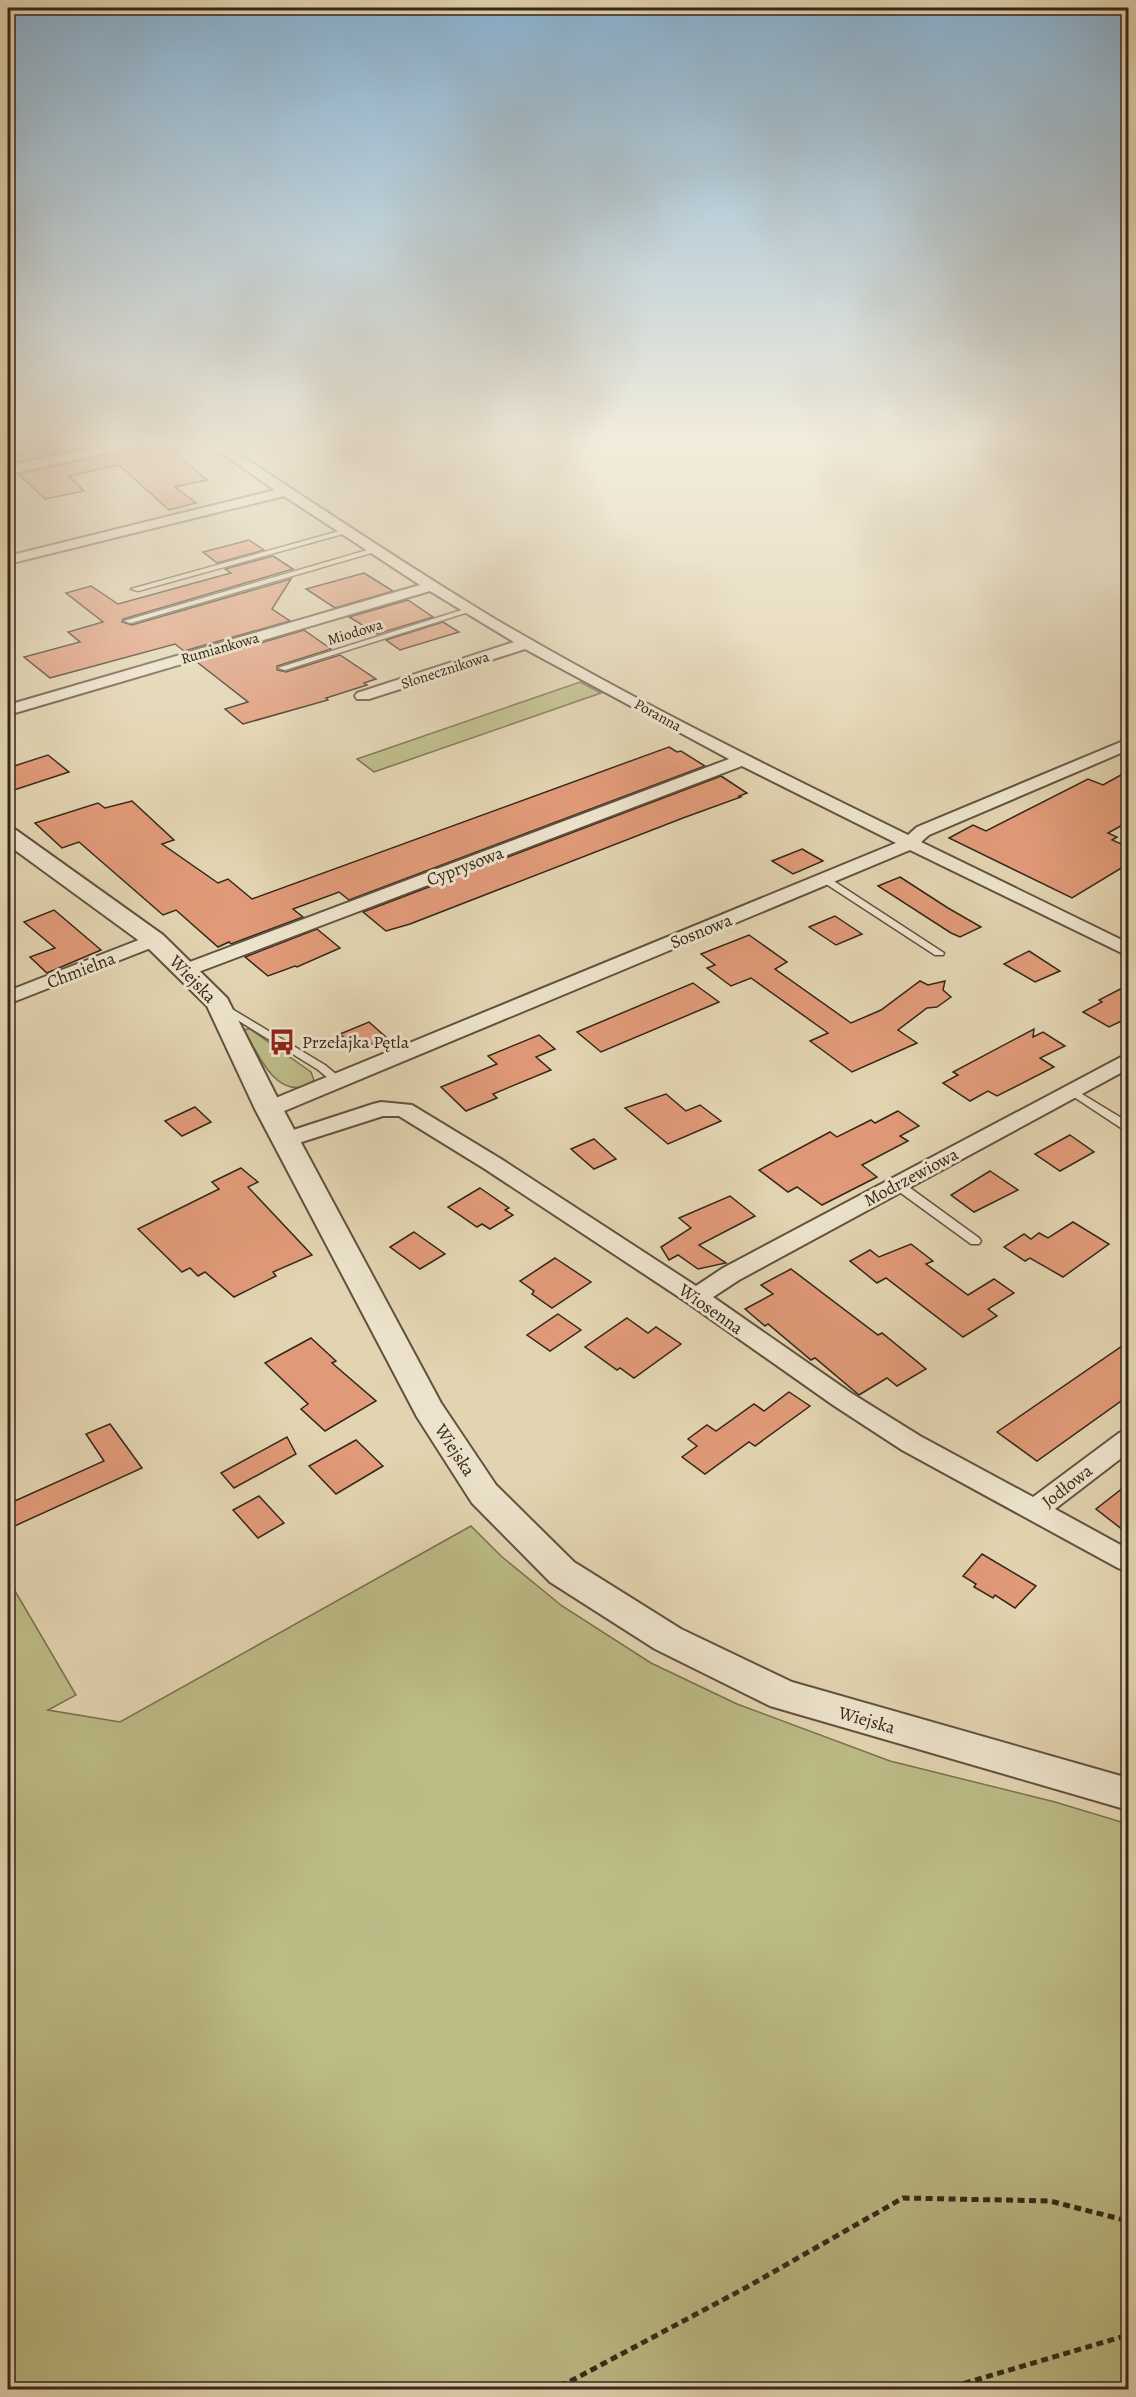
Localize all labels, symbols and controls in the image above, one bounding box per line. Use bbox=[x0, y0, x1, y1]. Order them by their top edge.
street label: Miodowa bbox=[325, 614, 385, 650]
street label: Rumiankowa bbox=[179, 627, 261, 669]
street label: Słonecznikowa bbox=[398, 646, 492, 694]
street label: Poranna bbox=[631, 694, 685, 736]
street label: Cyprysowa bbox=[423, 840, 507, 892]
street label: Sosnowa bbox=[667, 908, 736, 954]
street label: Chmielna bbox=[43, 946, 119, 994]
street label: Wiejska bbox=[164, 949, 222, 1009]
bus stop icon: Przełajka Pętla bbox=[267, 1027, 297, 1057]
place label: Przełajka Pętla bbox=[302, 1030, 410, 1054]
street label: Modrzewiowa bbox=[859, 1142, 963, 1212]
street label: Wiosenna bbox=[673, 1278, 748, 1340]
street label: Wiejska bbox=[429, 1418, 481, 1481]
street label: Jodłowa bbox=[1037, 1458, 1098, 1513]
street label: Wiejska bbox=[835, 1700, 899, 1740]

